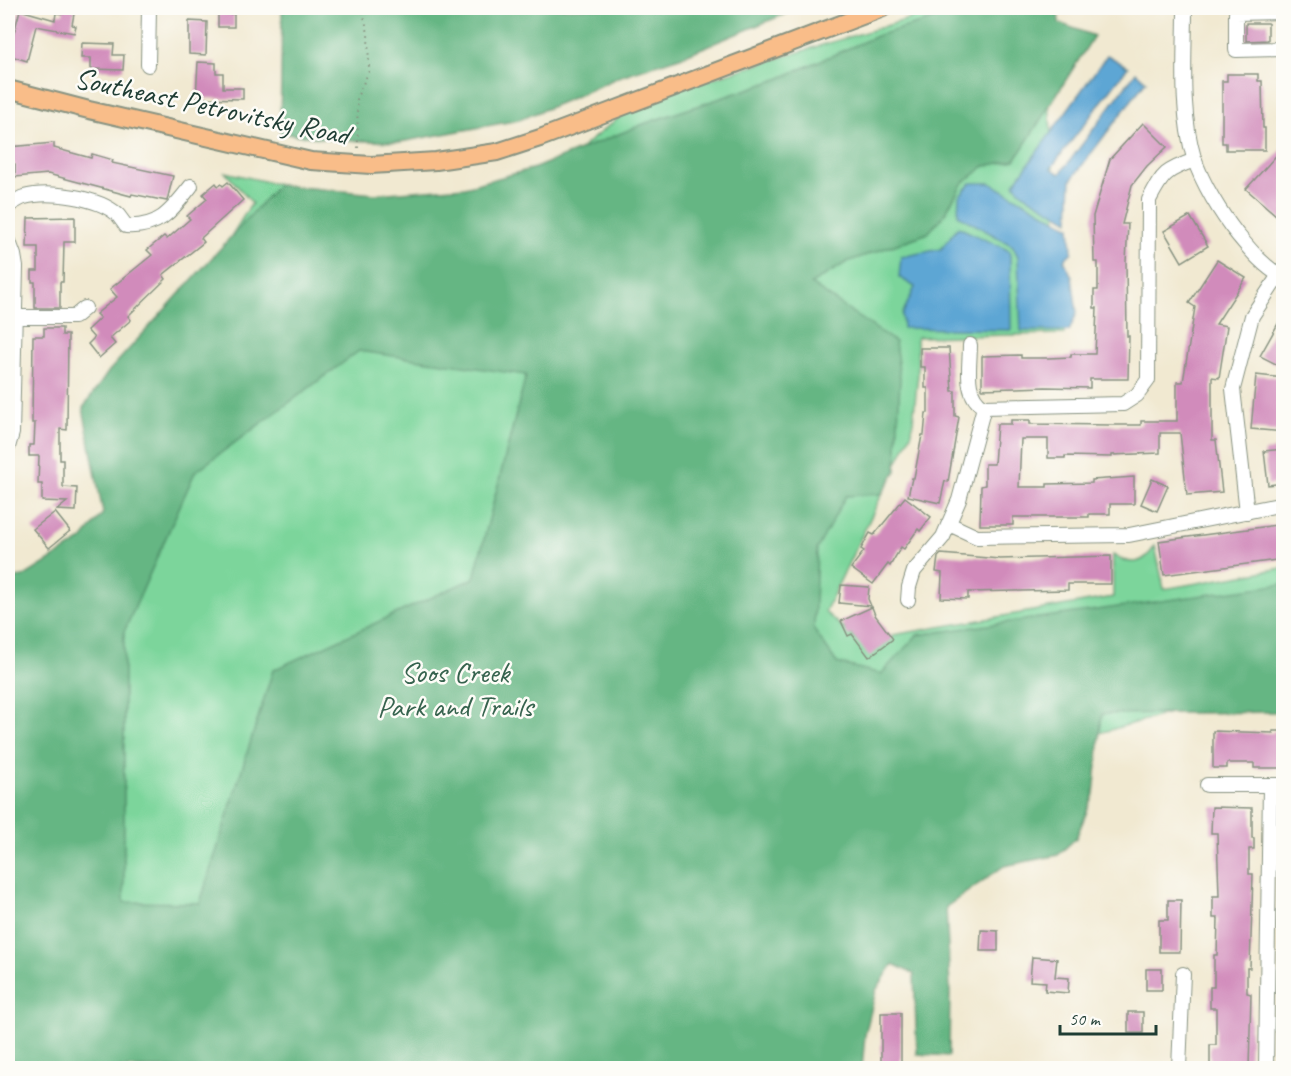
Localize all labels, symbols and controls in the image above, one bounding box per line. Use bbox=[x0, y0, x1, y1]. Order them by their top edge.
street label: Southeast Petrovitsky Road bbox=[71, 58, 357, 155]
park label: Soos Creek Park and Trails bbox=[377, 653, 536, 725]
scale bar bbox=[1060, 998, 1156, 1036]
text: 50 m bbox=[1069, 1008, 1102, 1030]

